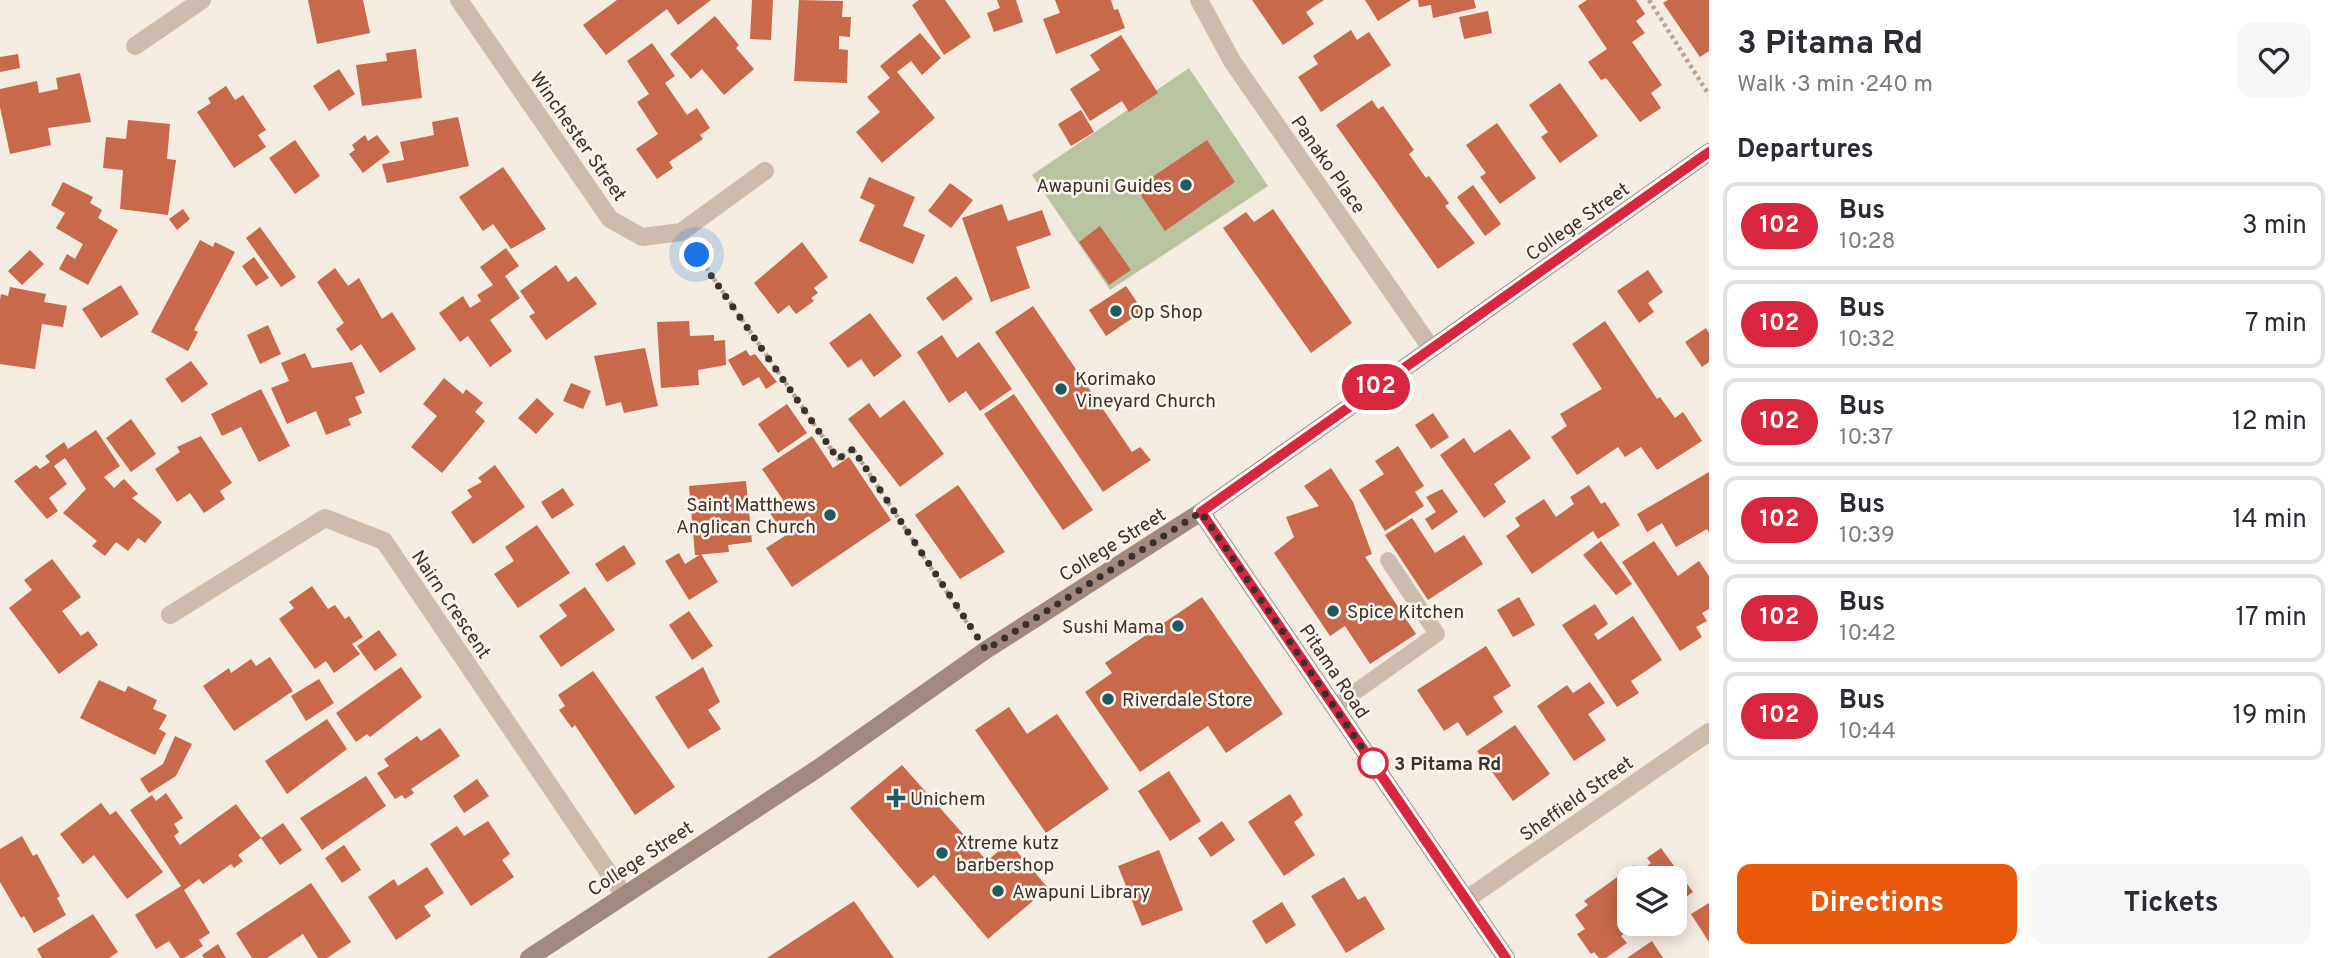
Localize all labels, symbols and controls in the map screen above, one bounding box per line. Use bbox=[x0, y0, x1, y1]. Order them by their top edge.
button: heart bbox=[2237, 23, 2311, 97]
text: 3 Pitama Rd bbox=[1737, 24, 1923, 66]
street label: Winchester Street bbox=[524, 68, 631, 207]
text: Walk · 3 min · 240 m bbox=[1737, 71, 1933, 100]
street label: Panako Place bbox=[1285, 111, 1370, 219]
text: Departures bbox=[1737, 134, 1874, 167]
place label: Awapuni Guides bbox=[1036, 175, 1172, 199]
marker: Awapuni Guides bbox=[1178, 177, 1194, 193]
street label: College Street bbox=[1522, 178, 1635, 267]
text: Bus bbox=[1839, 195, 1885, 228]
text: 3 min bbox=[2242, 210, 2307, 243]
text: 102 bbox=[1759, 211, 1800, 241]
text: 10:28 bbox=[1839, 228, 1896, 257]
your location bbox=[679, 237, 714, 272]
text: Bus bbox=[1839, 293, 1885, 326]
place label: Op Shop bbox=[1130, 301, 1203, 325]
marker: Op Shop bbox=[1108, 303, 1124, 319]
text: 7 min bbox=[2245, 308, 2307, 341]
text: 102 bbox=[1759, 309, 1800, 339]
text: 10:32 bbox=[1839, 326, 1895, 355]
line badge: 102 bbox=[1336, 364, 1416, 410]
place label: Korimako Vineyard Church bbox=[1075, 368, 1216, 414]
text: 102 bbox=[1356, 372, 1396, 402]
marker: Korimako Vineyard Church bbox=[1053, 381, 1069, 397]
text: Bus bbox=[1839, 391, 1885, 424]
text: 12 min bbox=[2232, 406, 2307, 439]
text: 102 bbox=[1759, 407, 1800, 437]
text: 10:37 bbox=[1839, 424, 1893, 453]
text: Bus bbox=[1839, 489, 1885, 522]
place label: Saint Matthews Anglican Church bbox=[676, 494, 816, 540]
street label: College Street bbox=[1055, 503, 1171, 588]
text: 14 min bbox=[2232, 504, 2307, 537]
text: 102 bbox=[1759, 505, 1800, 535]
marker: Saint Matthews Anglican Church bbox=[822, 507, 838, 523]
text: 10:39 bbox=[1839, 522, 1895, 551]
street label: Nairn Crescent bbox=[405, 546, 495, 664]
text: Bus bbox=[1839, 587, 1885, 620]
place label: Spice Kitchen bbox=[1347, 601, 1464, 625]
text: 17 min bbox=[2235, 602, 2307, 635]
marker: Spice Kitchen bbox=[1325, 603, 1341, 619]
text: 102 bbox=[1759, 603, 1800, 633]
place label: Sushi Mama bbox=[1062, 616, 1164, 640]
marker: Sushi Mama bbox=[1170, 618, 1186, 634]
street label: Pitama Road bbox=[1293, 620, 1374, 724]
text: 10:42 bbox=[1839, 620, 1896, 649]
text: Bus bbox=[1839, 685, 1885, 718]
place label: Riverdale Store bbox=[1122, 689, 1253, 713]
marker: Riverdale Store bbox=[1100, 691, 1116, 707]
text: 19 min bbox=[2232, 700, 2307, 733]
text: 102 bbox=[1759, 701, 1800, 731]
text: 10:44 bbox=[1839, 718, 1896, 747]
marker: 3 Pitama Rd bbox=[1358, 748, 1388, 778]
street label: Sheffield Street bbox=[1516, 752, 1638, 848]
place label: 3 Pitama Rd bbox=[1394, 753, 1501, 777]
place label: Unichem bbox=[910, 788, 986, 812]
marker: Unichem bbox=[888, 790, 904, 806]
street label: College Street bbox=[584, 817, 698, 903]
place label: Xtreme kutz barbershop bbox=[956, 832, 1059, 878]
marker: Xtreme kutz barbershop bbox=[934, 845, 950, 861]
button: Directions bbox=[1737, 864, 2017, 944]
button: Tickets bbox=[2031, 864, 2311, 944]
map controls bbox=[1617, 866, 1687, 936]
button: layers bbox=[1617, 866, 1687, 936]
place label: Awapuni Library bbox=[1012, 881, 1150, 905]
marker: Awapuni Library bbox=[990, 883, 1006, 899]

